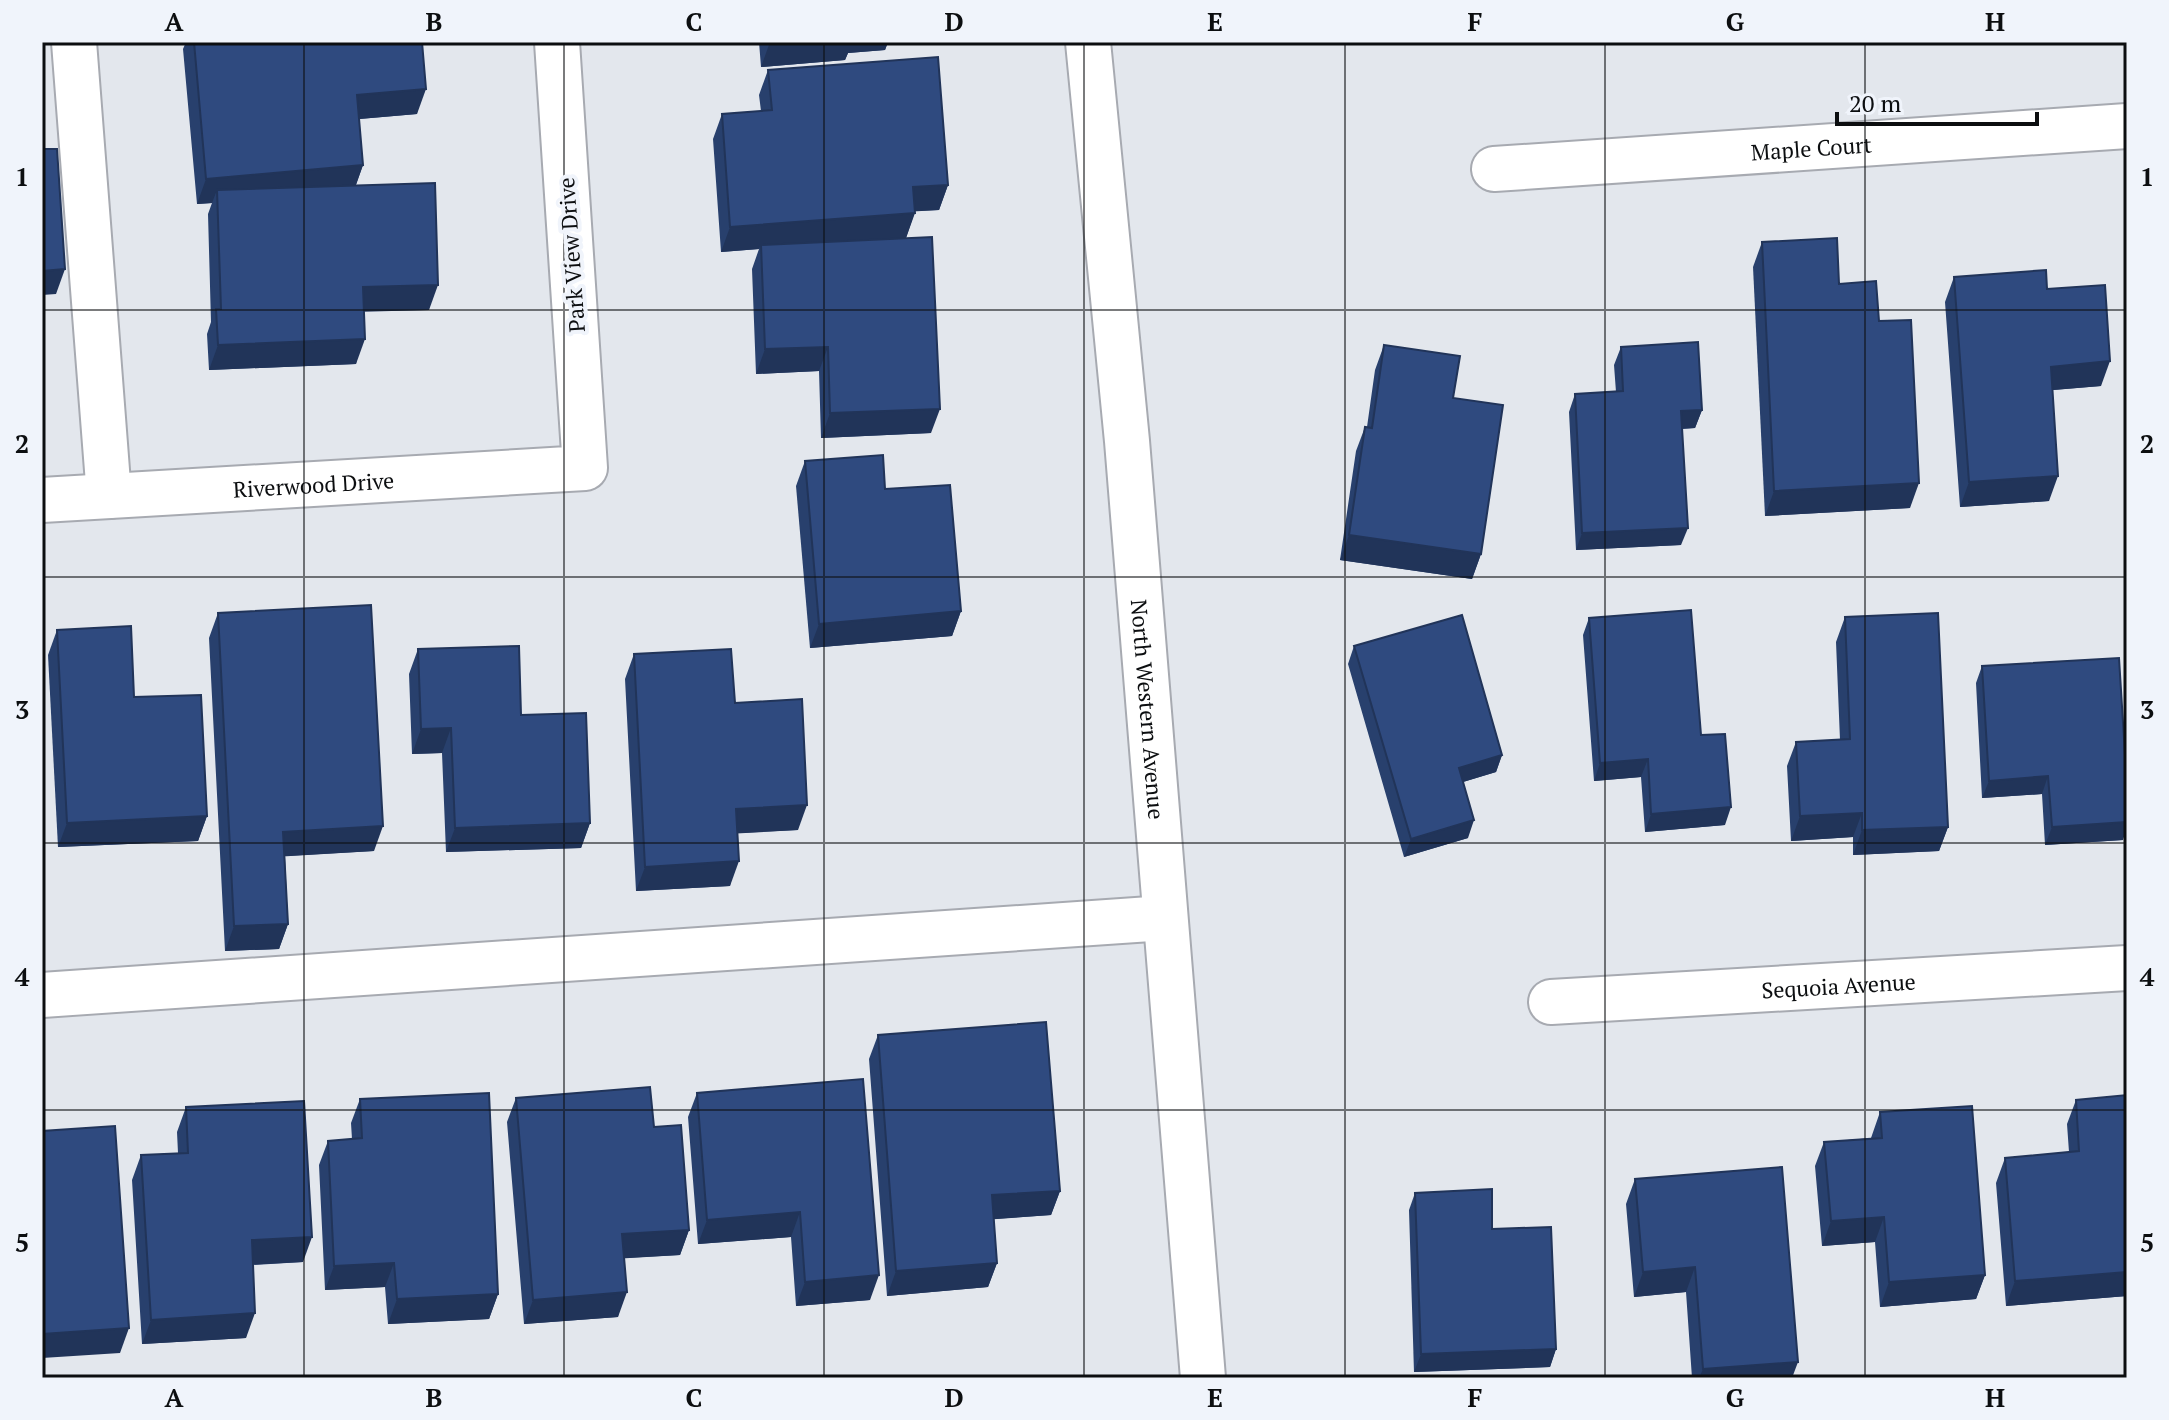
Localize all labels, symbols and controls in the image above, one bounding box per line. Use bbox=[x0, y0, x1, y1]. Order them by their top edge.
text: A bbox=[165, 4, 184, 38]
text: B bbox=[426, 4, 442, 38]
text: C bbox=[686, 4, 702, 38]
text: D bbox=[944, 4, 964, 38]
text: E bbox=[1207, 4, 1223, 38]
text: F bbox=[1468, 4, 1483, 38]
text: G bbox=[1726, 4, 1745, 38]
text: H bbox=[1985, 4, 2005, 38]
scale bar bbox=[1837, 76, 2037, 126]
text: 20 m bbox=[1849, 87, 1901, 119]
street label: Maple Court bbox=[1750, 129, 1873, 166]
text: 1 bbox=[15, 159, 29, 193]
text: 1 bbox=[2140, 159, 2154, 193]
street label: Park View Drive bbox=[551, 177, 591, 333]
text: 2 bbox=[15, 426, 29, 460]
text: 2 bbox=[2140, 426, 2154, 460]
street label: Riverwood Drive bbox=[232, 465, 395, 503]
street label: North Western Avenue bbox=[1125, 598, 1172, 820]
text: 3 bbox=[15, 692, 29, 726]
text: 3 bbox=[2140, 692, 2154, 726]
text: 4 bbox=[15, 959, 30, 993]
text: 4 bbox=[2140, 959, 2155, 993]
street label: Sequoia Avenue bbox=[1761, 966, 1916, 1004]
text: 5 bbox=[15, 1225, 29, 1259]
text: 5 bbox=[2140, 1225, 2154, 1259]
text: A bbox=[165, 1380, 184, 1414]
text: B bbox=[426, 1380, 442, 1414]
text: C bbox=[686, 1380, 702, 1414]
text: D bbox=[944, 1380, 964, 1414]
text: E bbox=[1207, 1380, 1223, 1414]
text: F bbox=[1468, 1380, 1483, 1414]
text: G bbox=[1726, 1380, 1745, 1414]
text: H bbox=[1985, 1380, 2005, 1414]

